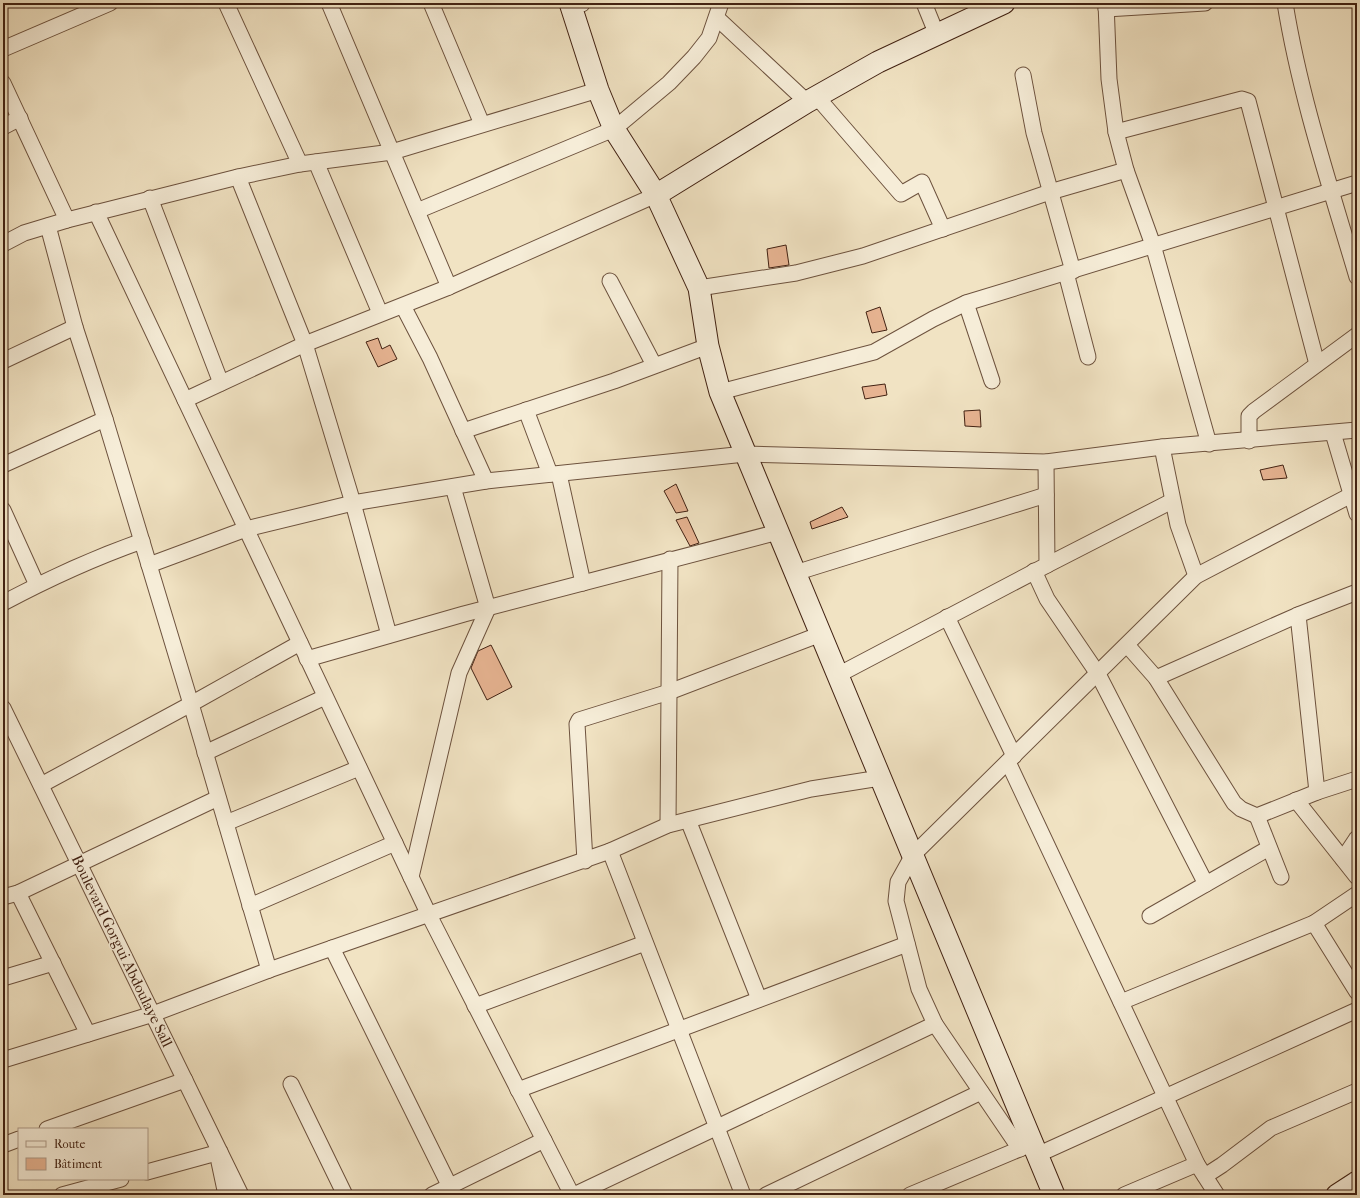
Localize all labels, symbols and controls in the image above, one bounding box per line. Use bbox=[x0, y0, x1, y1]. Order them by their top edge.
street label: Boulevard Gorgui Abdoulaye Sall bbox=[68, 852, 176, 1050]
legend bbox=[18, 1128, 148, 1180]
text: Route bbox=[54, 1137, 86, 1151]
text: Bâtiment bbox=[54, 1157, 103, 1171]

